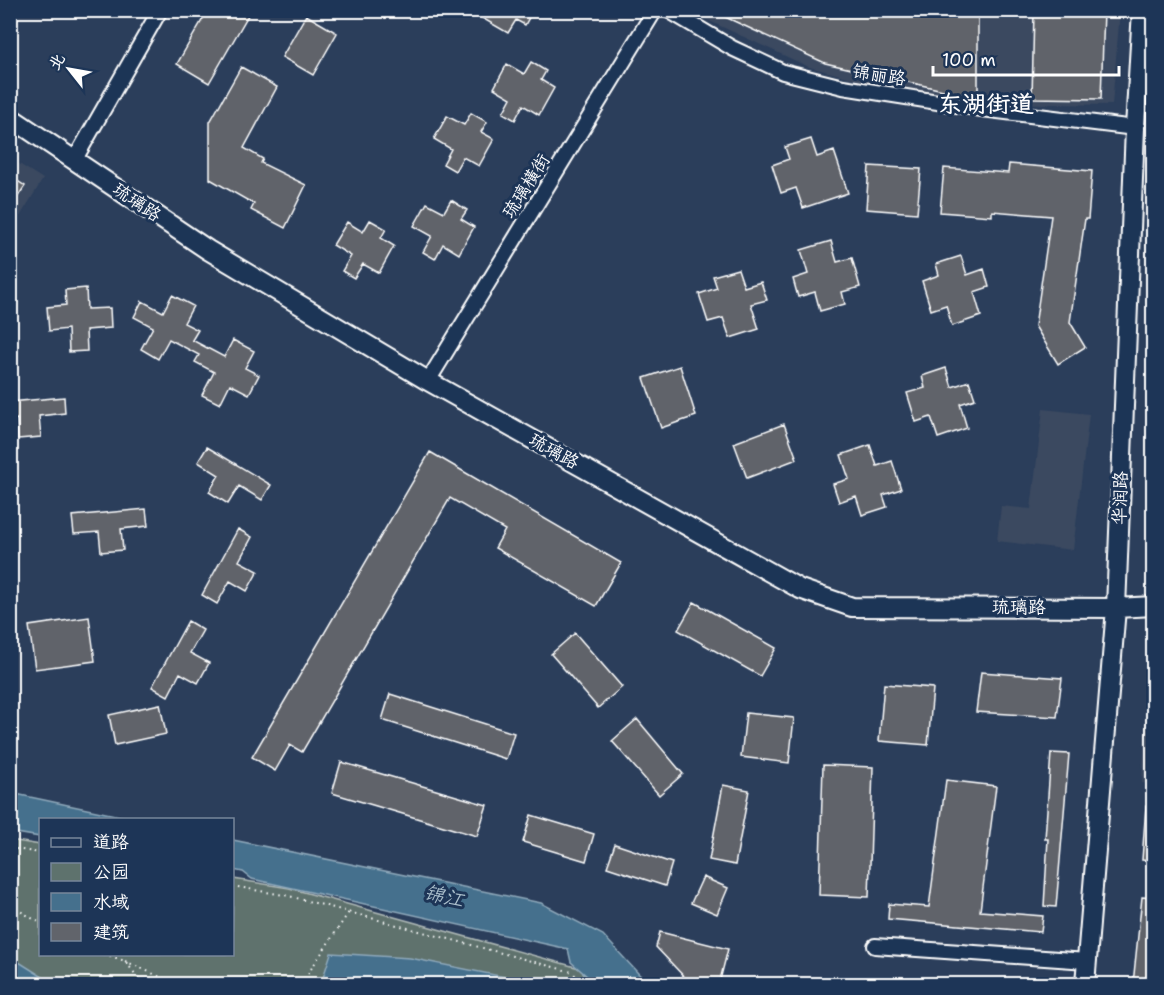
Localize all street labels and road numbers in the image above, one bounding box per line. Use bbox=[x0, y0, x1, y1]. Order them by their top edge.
street label: 锦丽路 bbox=[850, 59, 908, 91]
street label: 琉璃横街 bbox=[497, 149, 555, 223]
street label: 琉璃路 bbox=[108, 177, 166, 227]
street label: 琉璃路 bbox=[525, 427, 583, 475]
street label: 华润路 bbox=[1107, 471, 1133, 525]
street label: 琉璃路 bbox=[992, 595, 1046, 619]

